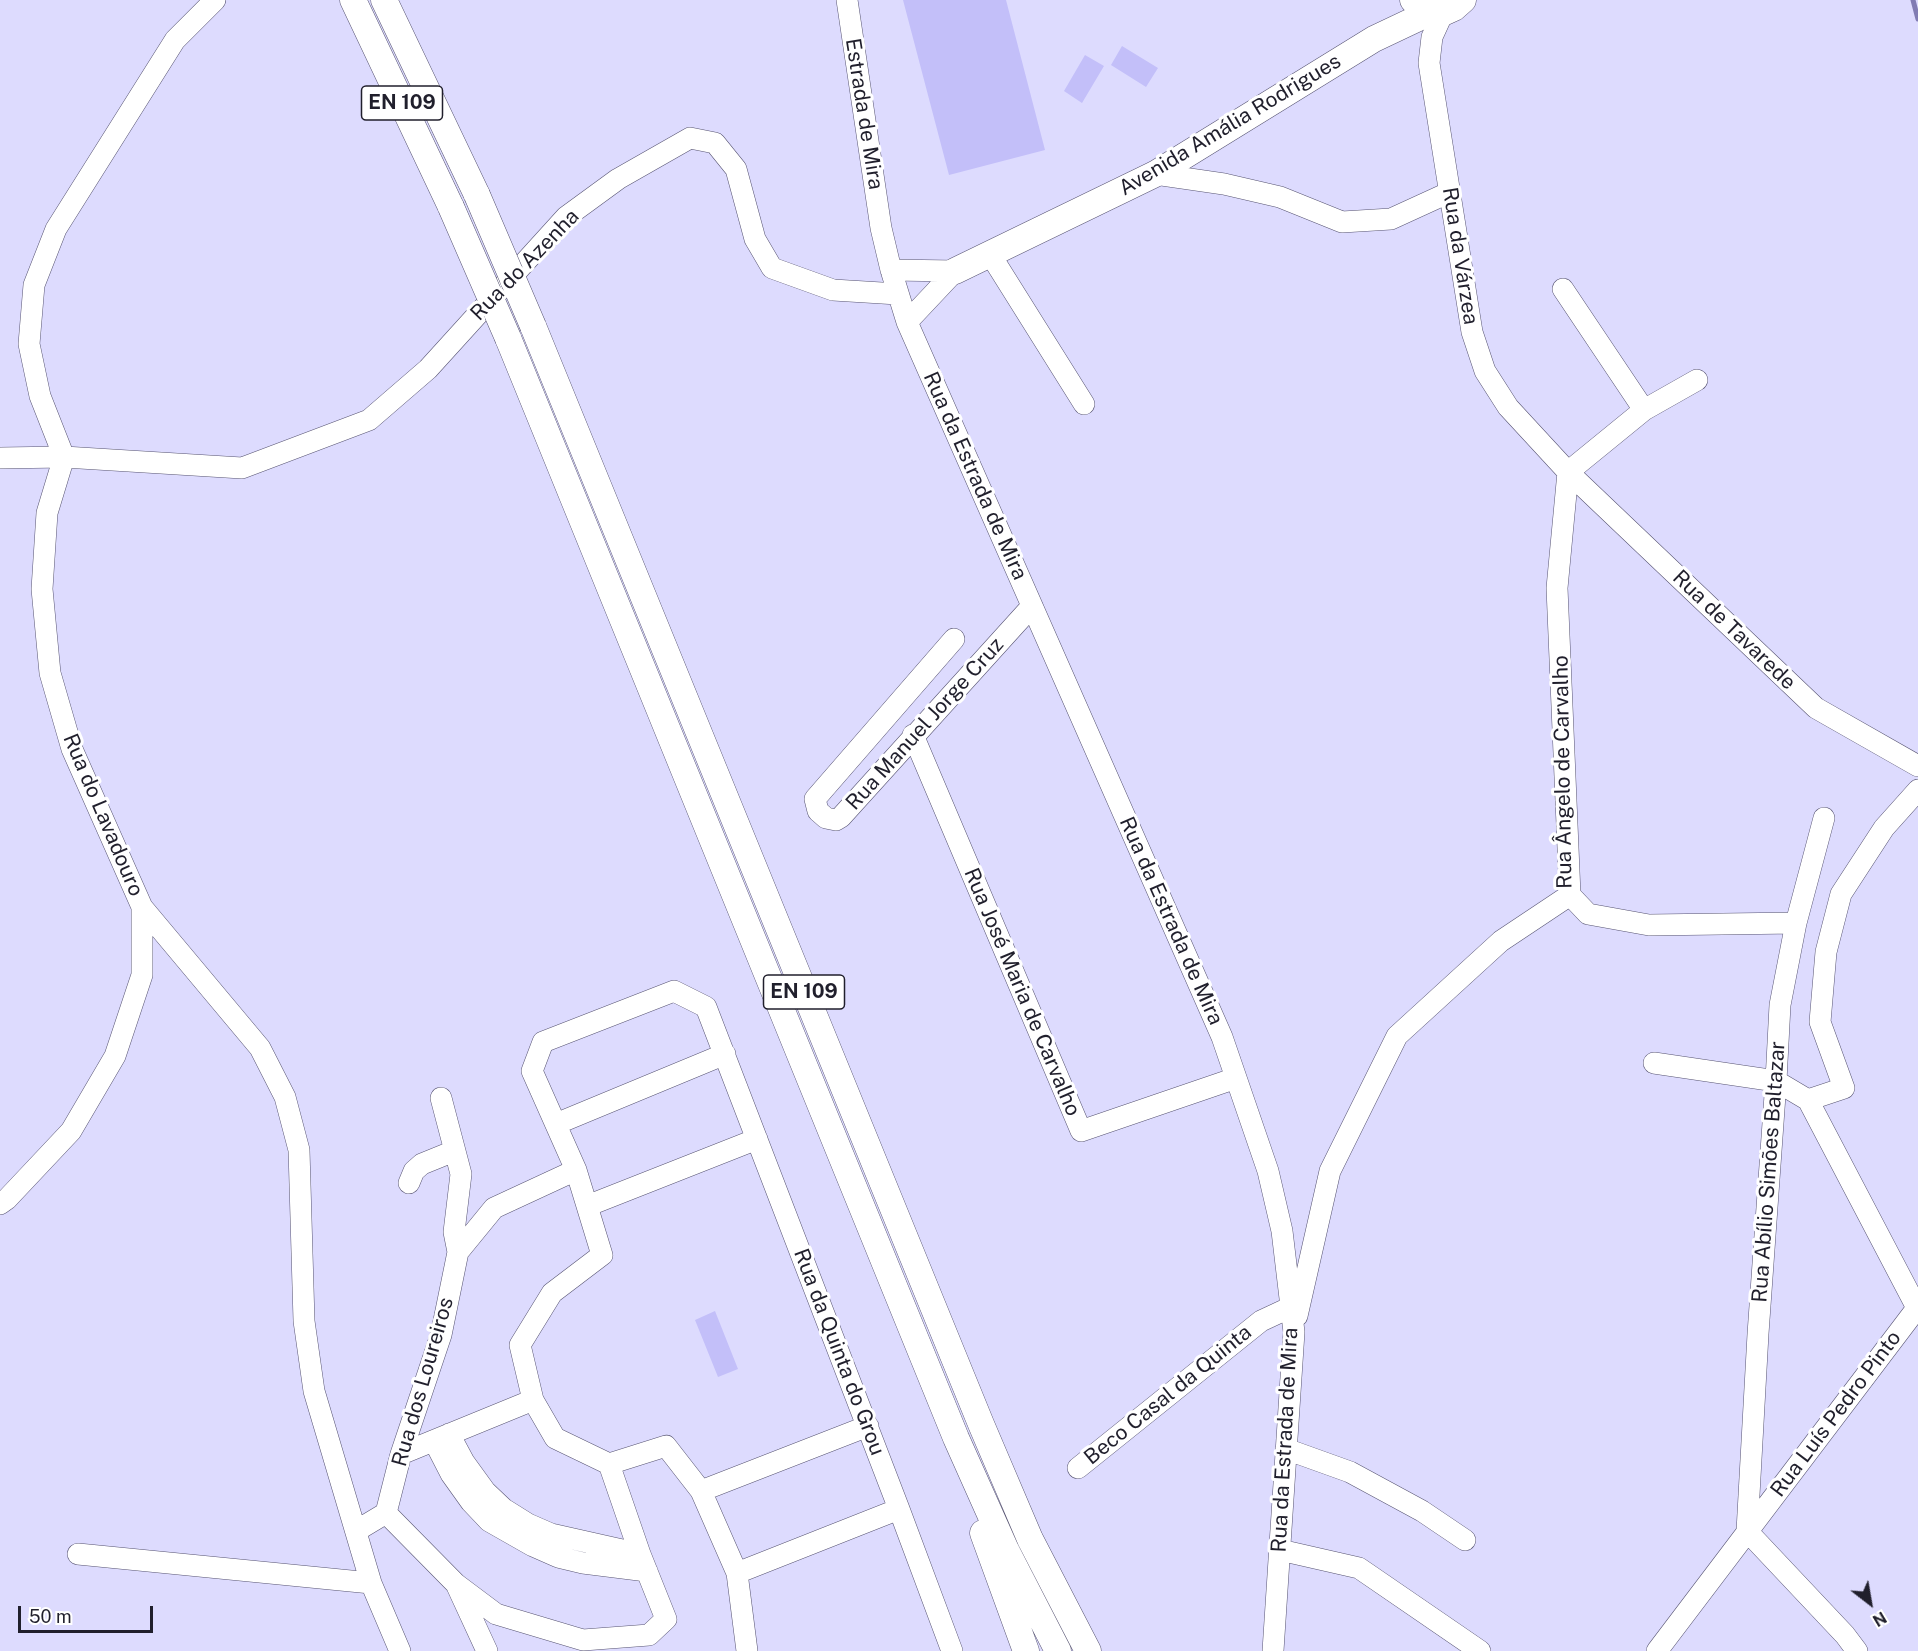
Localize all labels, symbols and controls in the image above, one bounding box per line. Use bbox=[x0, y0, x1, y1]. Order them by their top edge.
street label: Estrada de Mira bbox=[840, 36, 888, 192]
street label: Avenida Amália Rodrigues bbox=[1114, 49, 1346, 201]
road number: EN 109 bbox=[362, 86, 442, 120]
street label: Rua da Várzea bbox=[1437, 186, 1483, 326]
street label: Rua do Azenha bbox=[466, 204, 584, 326]
street label: Rua da Estrada de Mira bbox=[918, 368, 1032, 584]
street label: Rua de Tavarede bbox=[1667, 565, 1801, 695]
street label: Rua Manuel Jorge Cruz bbox=[841, 633, 1009, 815]
street label: Rua Ângelo de Carvalho bbox=[1548, 655, 1578, 889]
street label: Rua do Lavadouro bbox=[57, 730, 149, 900]
street label: Rua da Estrada de Mira bbox=[1114, 813, 1228, 1029]
street label: Rua José Maria de Carvalho bbox=[958, 864, 1086, 1120]
road number: EN 109 bbox=[764, 975, 844, 1009]
street label: Rua Abílio Simões Baltazar bbox=[1747, 1040, 1791, 1304]
street label: Rua da Quinta do Grou bbox=[788, 1245, 890, 1459]
street label: Rua dos Loureiros bbox=[387, 1295, 459, 1469]
street label: Beco Casal da Quinta bbox=[1079, 1320, 1257, 1470]
street label: Rua Luís Pedro Pinto bbox=[1765, 1326, 1907, 1502]
street label: Rua da Estrada de Mira bbox=[1267, 1327, 1303, 1553]
north arrow bbox=[1840, 1573, 1900, 1633]
scale bar bbox=[21, 1594, 156, 1632]
text: 50 m bbox=[29, 1606, 72, 1627]
text: N bbox=[1869, 1607, 1890, 1630]

